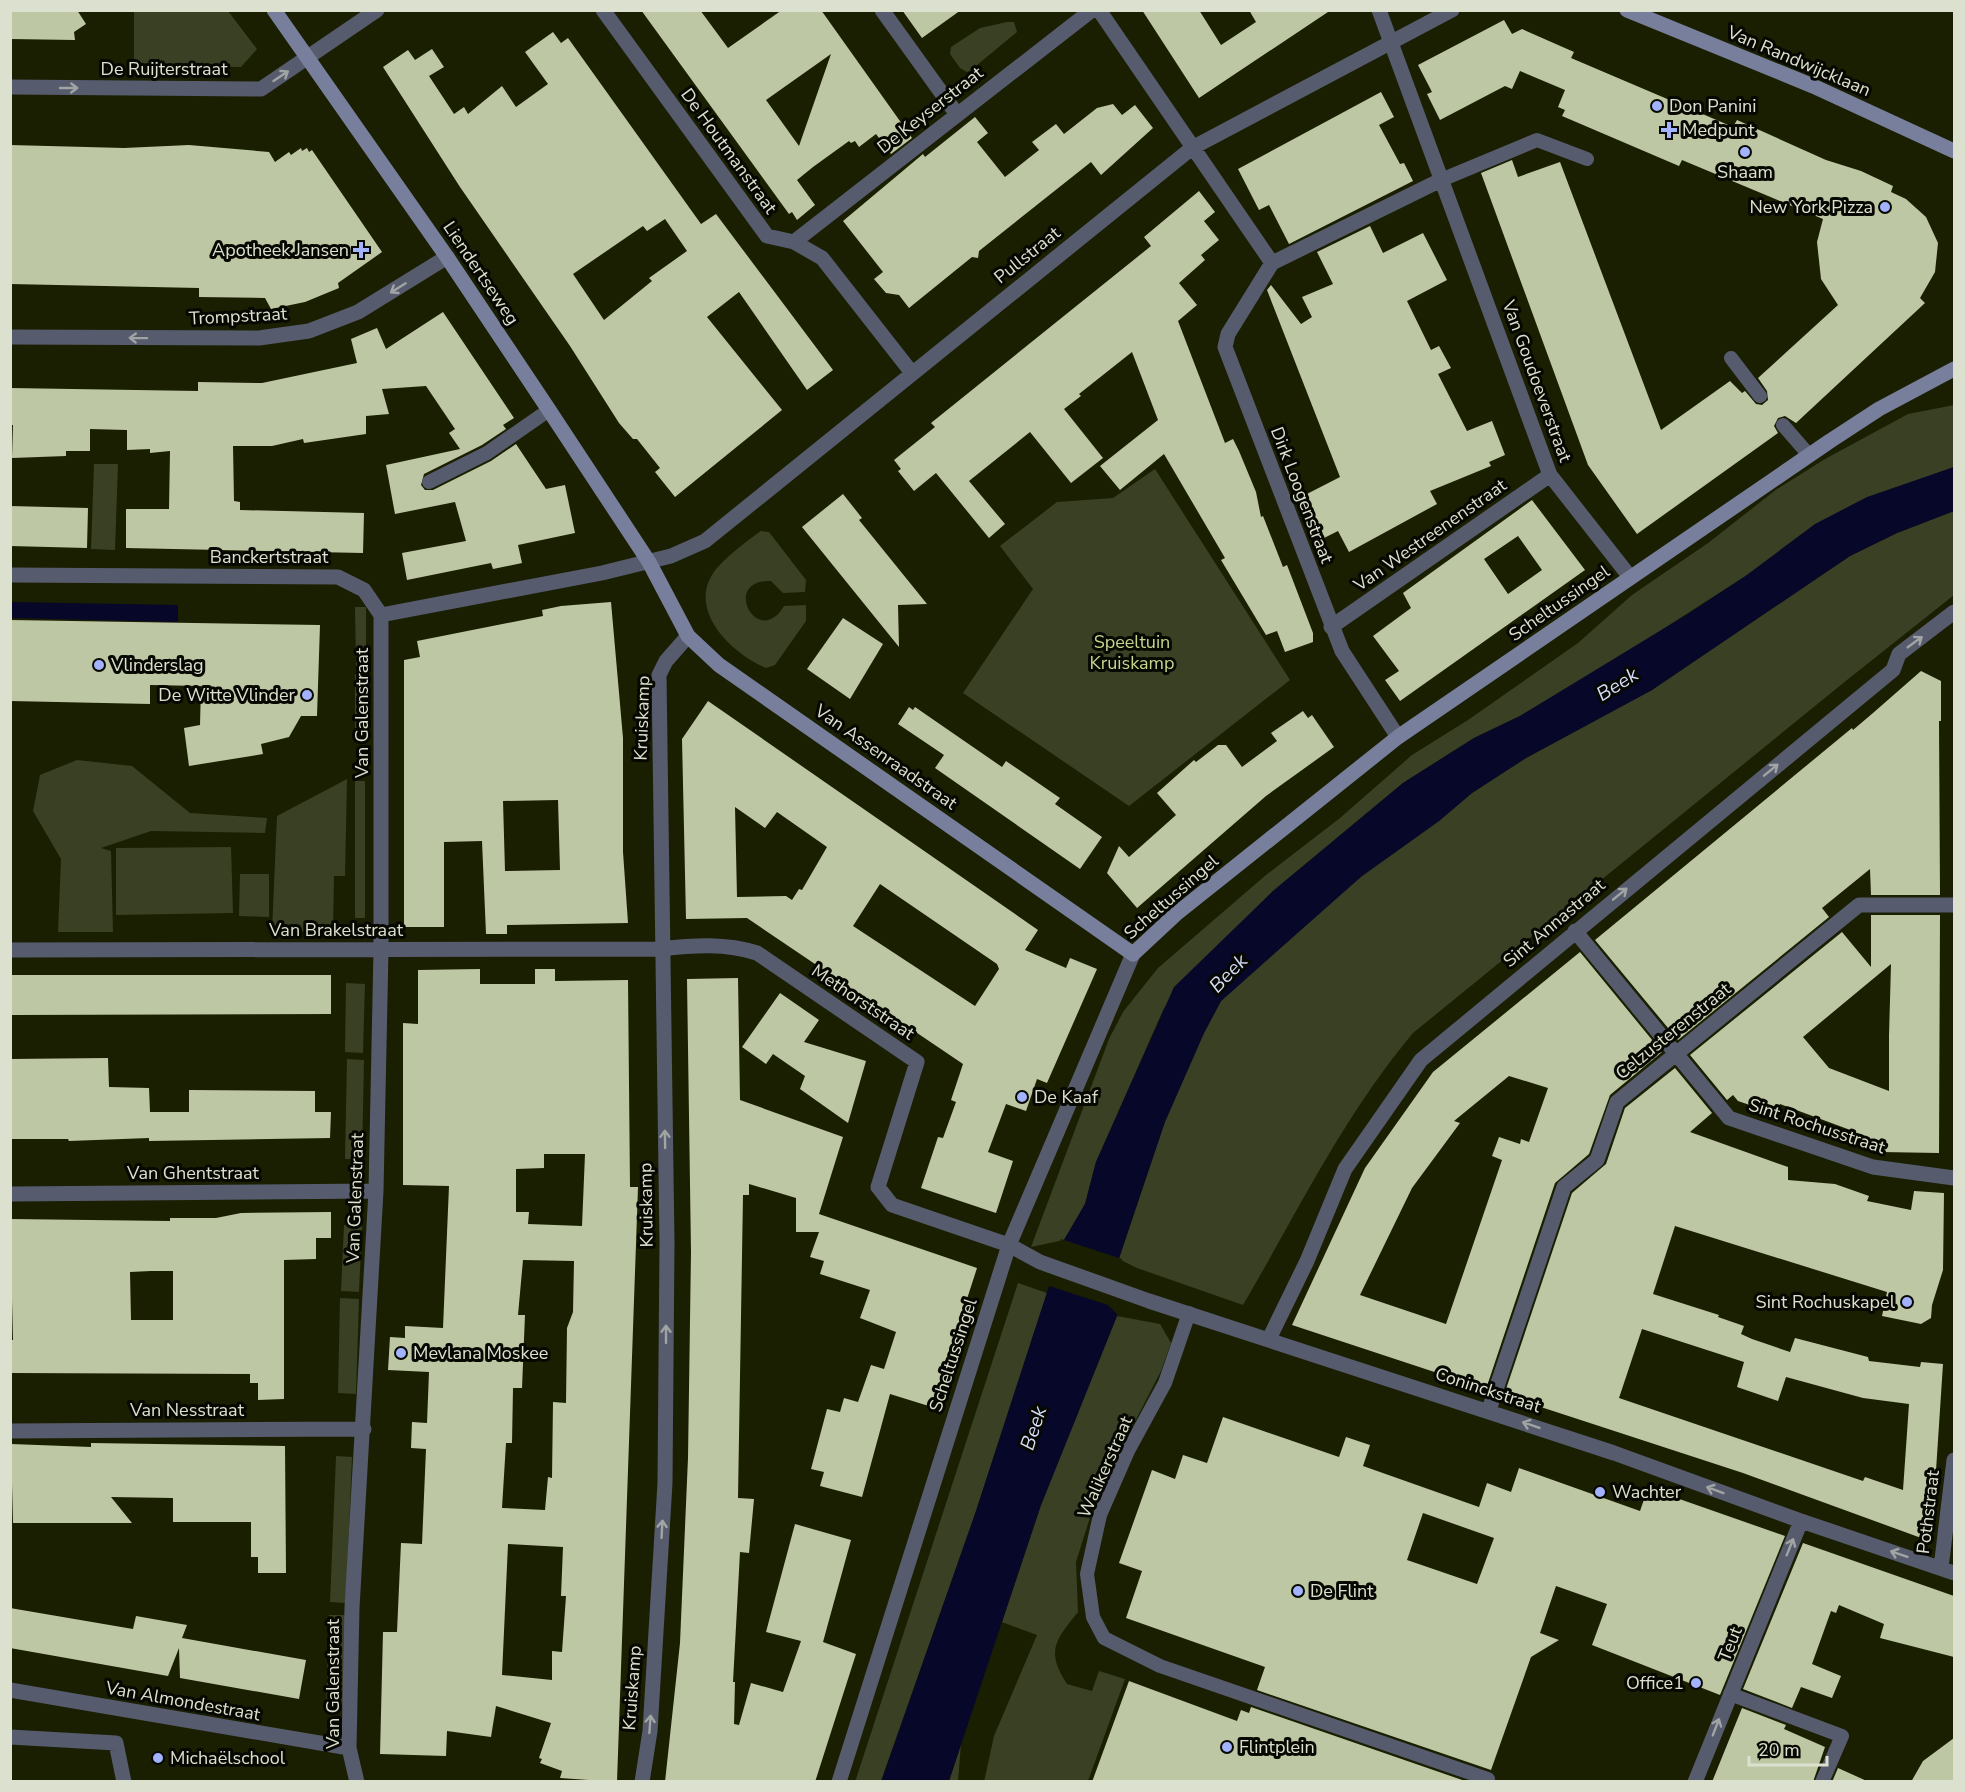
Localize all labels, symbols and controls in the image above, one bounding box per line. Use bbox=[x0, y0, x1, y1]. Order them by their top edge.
street label: Van Randwijcklaan bbox=[1723, 20, 1874, 102]
street label: De Ruijterstraat bbox=[101, 57, 228, 81]
street label: De Keyserstraat bbox=[872, 61, 988, 159]
one-way arrow bbox=[272, 70, 289, 82]
one-way arrow bbox=[58, 82, 78, 94]
street label: De Houtmanstraat bbox=[675, 83, 783, 219]
place label: Don Panini bbox=[1669, 94, 1757, 118]
marker: Don Panini bbox=[1650, 99, 1664, 113]
place label: Medpunt bbox=[1682, 118, 1755, 142]
marker: Medpunt bbox=[1660, 121, 1678, 139]
marker: Shaam bbox=[1738, 145, 1752, 159]
place label: Shaam bbox=[1717, 160, 1773, 184]
place label: New York Pizza bbox=[1749, 195, 1873, 219]
marker: New York Pizza bbox=[1878, 200, 1892, 214]
street label: Liendertseweg bbox=[437, 216, 525, 330]
street label: Pullstraat bbox=[989, 221, 1066, 289]
place label: Apotheek Jansen bbox=[212, 238, 349, 262]
marker: Apotheek Jansen bbox=[354, 243, 368, 257]
one-way arrow bbox=[390, 282, 407, 294]
street label: Van Goudoeverstraat bbox=[1496, 296, 1578, 466]
street label: Trompstraat bbox=[188, 301, 288, 331]
one-way arrow bbox=[129, 332, 149, 344]
street label: Dirk Loogenstraat bbox=[1265, 423, 1339, 567]
street label: Van Westreenenstraat bbox=[1348, 473, 1512, 597]
street label: Banckertstraat bbox=[210, 545, 329, 569]
street label: Scheltussingel bbox=[1504, 559, 1615, 647]
park label: Speeltuin Kruiskamp bbox=[1090, 630, 1174, 675]
one-way arrow bbox=[1906, 636, 1922, 648]
street label: Van Galenstraat bbox=[350, 647, 374, 779]
place label: Vlinderslag bbox=[110, 653, 204, 677]
marker: Vlinderslag bbox=[92, 658, 106, 672]
water label: Beek bbox=[1591, 661, 1644, 708]
street label: Kruiskamp bbox=[629, 675, 655, 761]
place label: De Witte Vlinder bbox=[158, 683, 296, 707]
marker: De Witte Vlinder bbox=[300, 688, 314, 702]
street label: Van Assenraadstraat bbox=[809, 698, 962, 816]
one-way arrow bbox=[1763, 763, 1778, 777]
street label: Scheltussingel bbox=[1119, 849, 1224, 945]
street label: Sint Annastraat bbox=[1498, 873, 1611, 973]
one-way arrow bbox=[1612, 887, 1628, 900]
street label: Van Brakelstraat bbox=[268, 918, 404, 942]
water label: Beek bbox=[1203, 947, 1254, 999]
street label: Methorststraat bbox=[807, 959, 920, 1046]
street label: Celzusterenstraat bbox=[1610, 977, 1736, 1085]
place label: De Kaaf bbox=[1034, 1085, 1099, 1109]
marker: De Kaaf bbox=[1015, 1090, 1029, 1104]
street label: Sint Rochusstraat bbox=[1746, 1093, 1889, 1160]
one-way arrow bbox=[659, 1130, 670, 1150]
street label: Van Galenstraat bbox=[341, 1132, 369, 1264]
street label: Van Ghentstraat bbox=[126, 1161, 260, 1185]
street label: Kruiskamp bbox=[633, 1162, 659, 1248]
place label: Sint Rochuskapel bbox=[1756, 1290, 1896, 1314]
street label: Scheltussingel bbox=[923, 1295, 983, 1415]
marker: Sint Rochuskapel bbox=[1900, 1295, 1914, 1309]
one-way arrow bbox=[660, 1325, 672, 1345]
place label: Mevlana Moskee bbox=[413, 1341, 548, 1365]
marker: Mevlana Moskee bbox=[394, 1346, 408, 1360]
street label: Coninckstraat bbox=[1432, 1362, 1545, 1419]
street label: Van Nesstraat bbox=[129, 1398, 245, 1422]
water label: Beek bbox=[1014, 1402, 1054, 1454]
street label: Walikerstraat bbox=[1072, 1412, 1138, 1522]
one-way arrow bbox=[1522, 1418, 1541, 1429]
street label: Pothstraat bbox=[1911, 1468, 1945, 1555]
place label: Wachter bbox=[1612, 1480, 1682, 1504]
one-way arrow bbox=[1706, 1484, 1725, 1495]
marker: Wachter bbox=[1593, 1485, 1607, 1499]
one-way arrow bbox=[657, 1519, 668, 1539]
one-way arrow bbox=[1785, 1538, 1796, 1556]
one-way arrow bbox=[1890, 1548, 1909, 1559]
place label: De Flint bbox=[1310, 1579, 1374, 1603]
marker: De Flint bbox=[1291, 1584, 1305, 1598]
street label: Van Galenstraat bbox=[321, 1618, 345, 1750]
street label: Teut bbox=[1712, 1622, 1748, 1665]
street label: Kruiskamp bbox=[617, 1645, 647, 1731]
place label: Office1 bbox=[1626, 1671, 1684, 1695]
street label: Van Almondestraat bbox=[103, 1675, 263, 1727]
marker: Office1 bbox=[1689, 1676, 1703, 1690]
one-way arrow bbox=[645, 1714, 656, 1734]
one-way arrow bbox=[1712, 1718, 1723, 1737]
scale bar bbox=[1749, 1729, 1827, 1767]
place label: Flintplein bbox=[1239, 1735, 1315, 1759]
text: 20 m bbox=[1758, 1738, 1800, 1762]
marker: Flintplein bbox=[1220, 1740, 1234, 1754]
place label: Michaëlschool bbox=[170, 1746, 286, 1770]
marker: Michaëlschool bbox=[151, 1751, 165, 1765]

